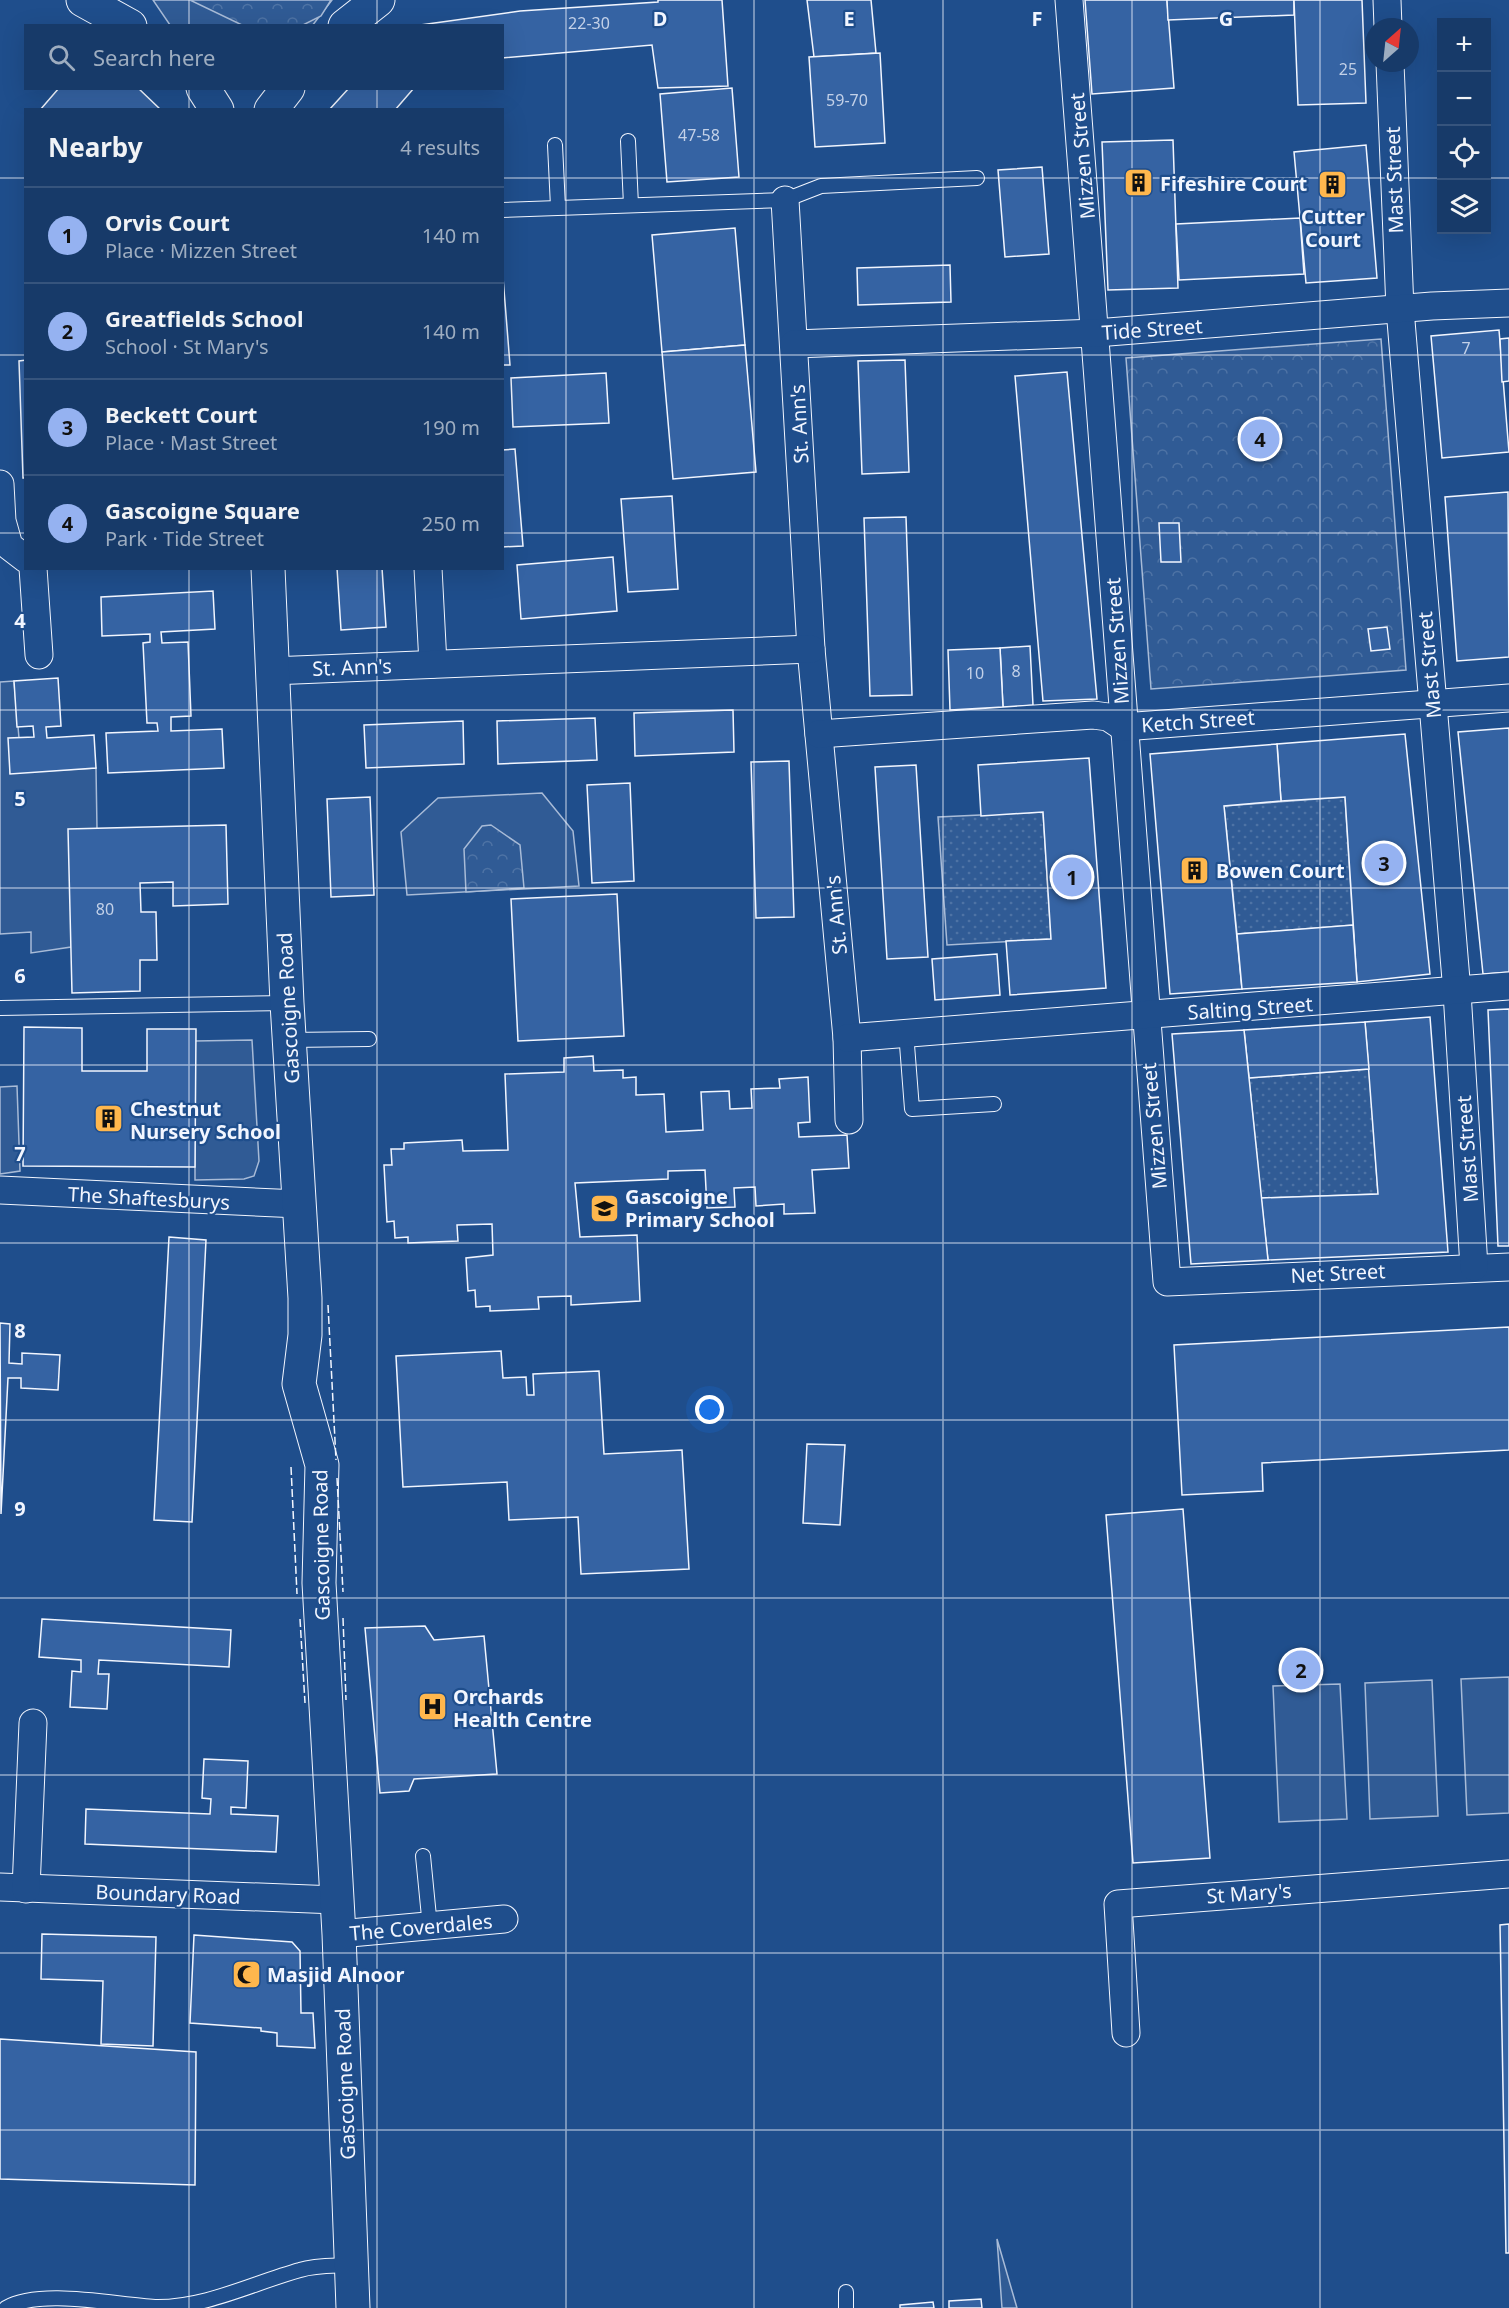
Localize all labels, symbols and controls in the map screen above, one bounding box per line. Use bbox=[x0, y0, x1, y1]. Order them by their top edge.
text: D bbox=[653, 5, 667, 32]
text: E bbox=[843, 5, 855, 32]
text: F bbox=[1032, 5, 1042, 32]
text: G bbox=[1219, 5, 1233, 32]
house number: 22-30 bbox=[568, 12, 610, 34]
north arrow bbox=[1365, 18, 1419, 72]
map controls bbox=[1437, 18, 1491, 234]
button: + bbox=[1437, 18, 1491, 72]
search box bbox=[24, 24, 504, 90]
icon: search bbox=[45, 41, 78, 74]
text: Search here bbox=[93, 42, 215, 72]
house number: 25 bbox=[1339, 58, 1357, 80]
button: − bbox=[1437, 72, 1491, 126]
house number: 59-70 bbox=[826, 89, 868, 111]
street label: Mizzen Street bbox=[1063, 92, 1101, 220]
house number: 47-58 bbox=[678, 124, 720, 146]
street label: Mast Street bbox=[1379, 126, 1409, 234]
button: locate bbox=[1437, 126, 1491, 180]
text: Nearby bbox=[48, 129, 143, 165]
text: 4 results bbox=[400, 134, 480, 161]
building icon: Fifeshire Court bbox=[1123, 167, 1155, 199]
building icon: Cutter Court bbox=[1317, 169, 1349, 201]
place label: Fifeshire Court bbox=[1160, 170, 1308, 197]
button: layers bbox=[1437, 180, 1491, 234]
place label: Cutter Court bbox=[1301, 203, 1365, 253]
text: Orvis Court bbox=[105, 207, 230, 237]
text: 1 bbox=[62, 222, 73, 249]
text: 140 m bbox=[422, 222, 480, 249]
text: Place · Mizzen Street bbox=[105, 237, 297, 264]
text: Greatfields School bbox=[105, 303, 303, 333]
street label: Tide Street bbox=[1101, 312, 1203, 346]
text: 2 bbox=[62, 318, 73, 345]
text: 140 m bbox=[422, 318, 480, 345]
text: School · St Mary's bbox=[105, 333, 269, 360]
house number: 7 bbox=[1461, 337, 1471, 359]
street label: St. Ann's bbox=[783, 384, 815, 464]
text: Beckett Court bbox=[105, 399, 257, 429]
text: 3 bbox=[62, 414, 73, 441]
text: 190 m bbox=[422, 414, 480, 441]
pin: 4 bbox=[1240, 416, 1280, 462]
text: Place · Mast Street bbox=[105, 429, 277, 456]
text: Gascoigne Square bbox=[105, 495, 300, 525]
text: 4 bbox=[62, 510, 73, 537]
text: 250 m bbox=[422, 510, 480, 537]
text: Park · Tide Street bbox=[105, 525, 264, 552]
street label: Mizzen Street bbox=[1099, 577, 1135, 705]
text: 4 bbox=[14, 607, 26, 634]
street label: Mast Street bbox=[1411, 610, 1447, 720]
street label: St. Ann's bbox=[312, 652, 392, 682]
house number: 8 bbox=[1011, 660, 1021, 682]
house number: 10 bbox=[966, 662, 984, 684]
street label: Ketch Street bbox=[1140, 704, 1256, 738]
text: 5 bbox=[14, 785, 26, 812]
pin: 3 bbox=[1364, 840, 1404, 886]
pin: 1 bbox=[1052, 854, 1092, 900]
building icon: Bowen Court bbox=[1179, 854, 1211, 886]
place label: Bowen Court bbox=[1216, 857, 1345, 884]
street label: St. Ann's bbox=[819, 874, 853, 956]
house number: 80 bbox=[96, 898, 114, 920]
street label: Gascoigne Road bbox=[271, 932, 305, 1084]
text: 6 bbox=[14, 962, 26, 989]
street label: Salting Street bbox=[1186, 990, 1314, 1026]
street label: Mizzen Street bbox=[1135, 1062, 1173, 1190]
place label: Chestnut Nursery School bbox=[130, 1095, 281, 1145]
street label: Mast Street bbox=[1450, 1095, 1484, 1203]
building icon: Chestnut Nursery School bbox=[93, 1103, 125, 1135]
text: 7 bbox=[14, 1140, 26, 1167]
street label: The Shaftesburys bbox=[67, 1180, 231, 1216]
place label: Gascoigne Primary School bbox=[625, 1183, 775, 1233]
school or university icon: Gascoigne Primary School bbox=[588, 1192, 620, 1224]
street label: Net Street bbox=[1290, 1257, 1386, 1289]
text: 8 bbox=[14, 1317, 26, 1344]
your location bbox=[695, 1395, 724, 1424]
street label: Gascoigne Road bbox=[306, 1469, 336, 1621]
text: 9 bbox=[14, 1495, 26, 1522]
pin: 2 bbox=[1282, 1648, 1320, 1692]
place label: Orchards Health Centre bbox=[453, 1683, 592, 1733]
hospital icon: Orchards Health Centre bbox=[416, 1691, 448, 1723]
street label: St Mary's bbox=[1205, 1877, 1293, 1909]
street label: Boundary Road bbox=[95, 1878, 241, 1910]
street label: The Coverdales bbox=[349, 1907, 493, 1947]
mosque icon: Masjid Alnoor bbox=[230, 1958, 262, 1990]
place label: Masjid Alnoor bbox=[267, 1961, 404, 1988]
street label: Gascoigne Road bbox=[329, 2008, 361, 2160]

